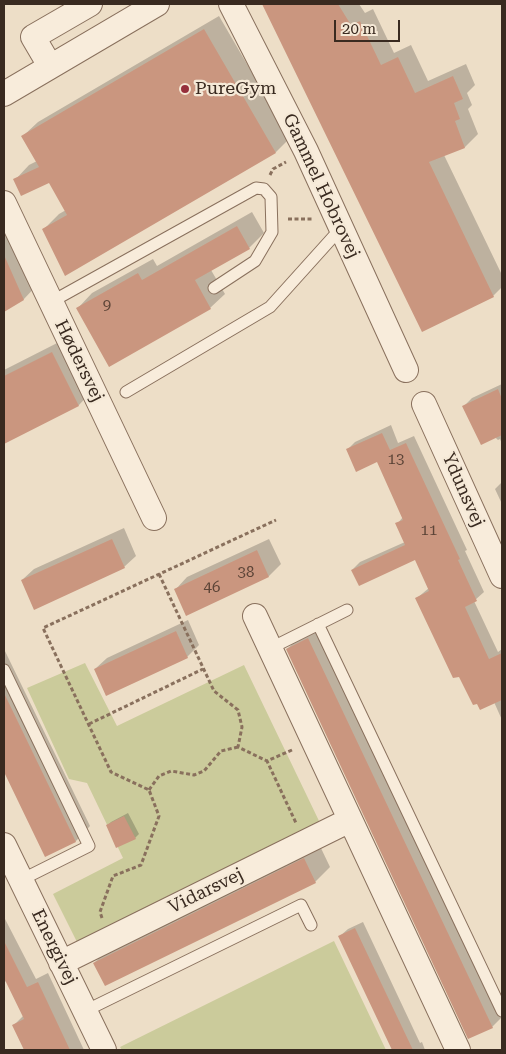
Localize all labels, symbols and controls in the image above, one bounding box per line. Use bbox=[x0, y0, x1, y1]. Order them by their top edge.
scale bar bbox=[336, 10, 402, 42]
text: 20 m bbox=[342, 20, 376, 38]
place label: PureGym bbox=[195, 78, 276, 100]
marker: PureGym bbox=[179, 83, 191, 95]
street label: Gammel Hobrovej bbox=[278, 110, 364, 262]
house number: 9 bbox=[103, 297, 111, 315]
street label: Hødersvej bbox=[50, 316, 108, 406]
street label: Ydunsvej bbox=[437, 450, 489, 530]
house number: 13 bbox=[388, 451, 404, 469]
house number: 11 bbox=[421, 522, 437, 540]
house number: 38 bbox=[238, 564, 254, 582]
house number: 46 bbox=[204, 579, 220, 597]
street label: Vidarsvej bbox=[165, 864, 247, 918]
street label: Energivej bbox=[26, 906, 82, 988]

